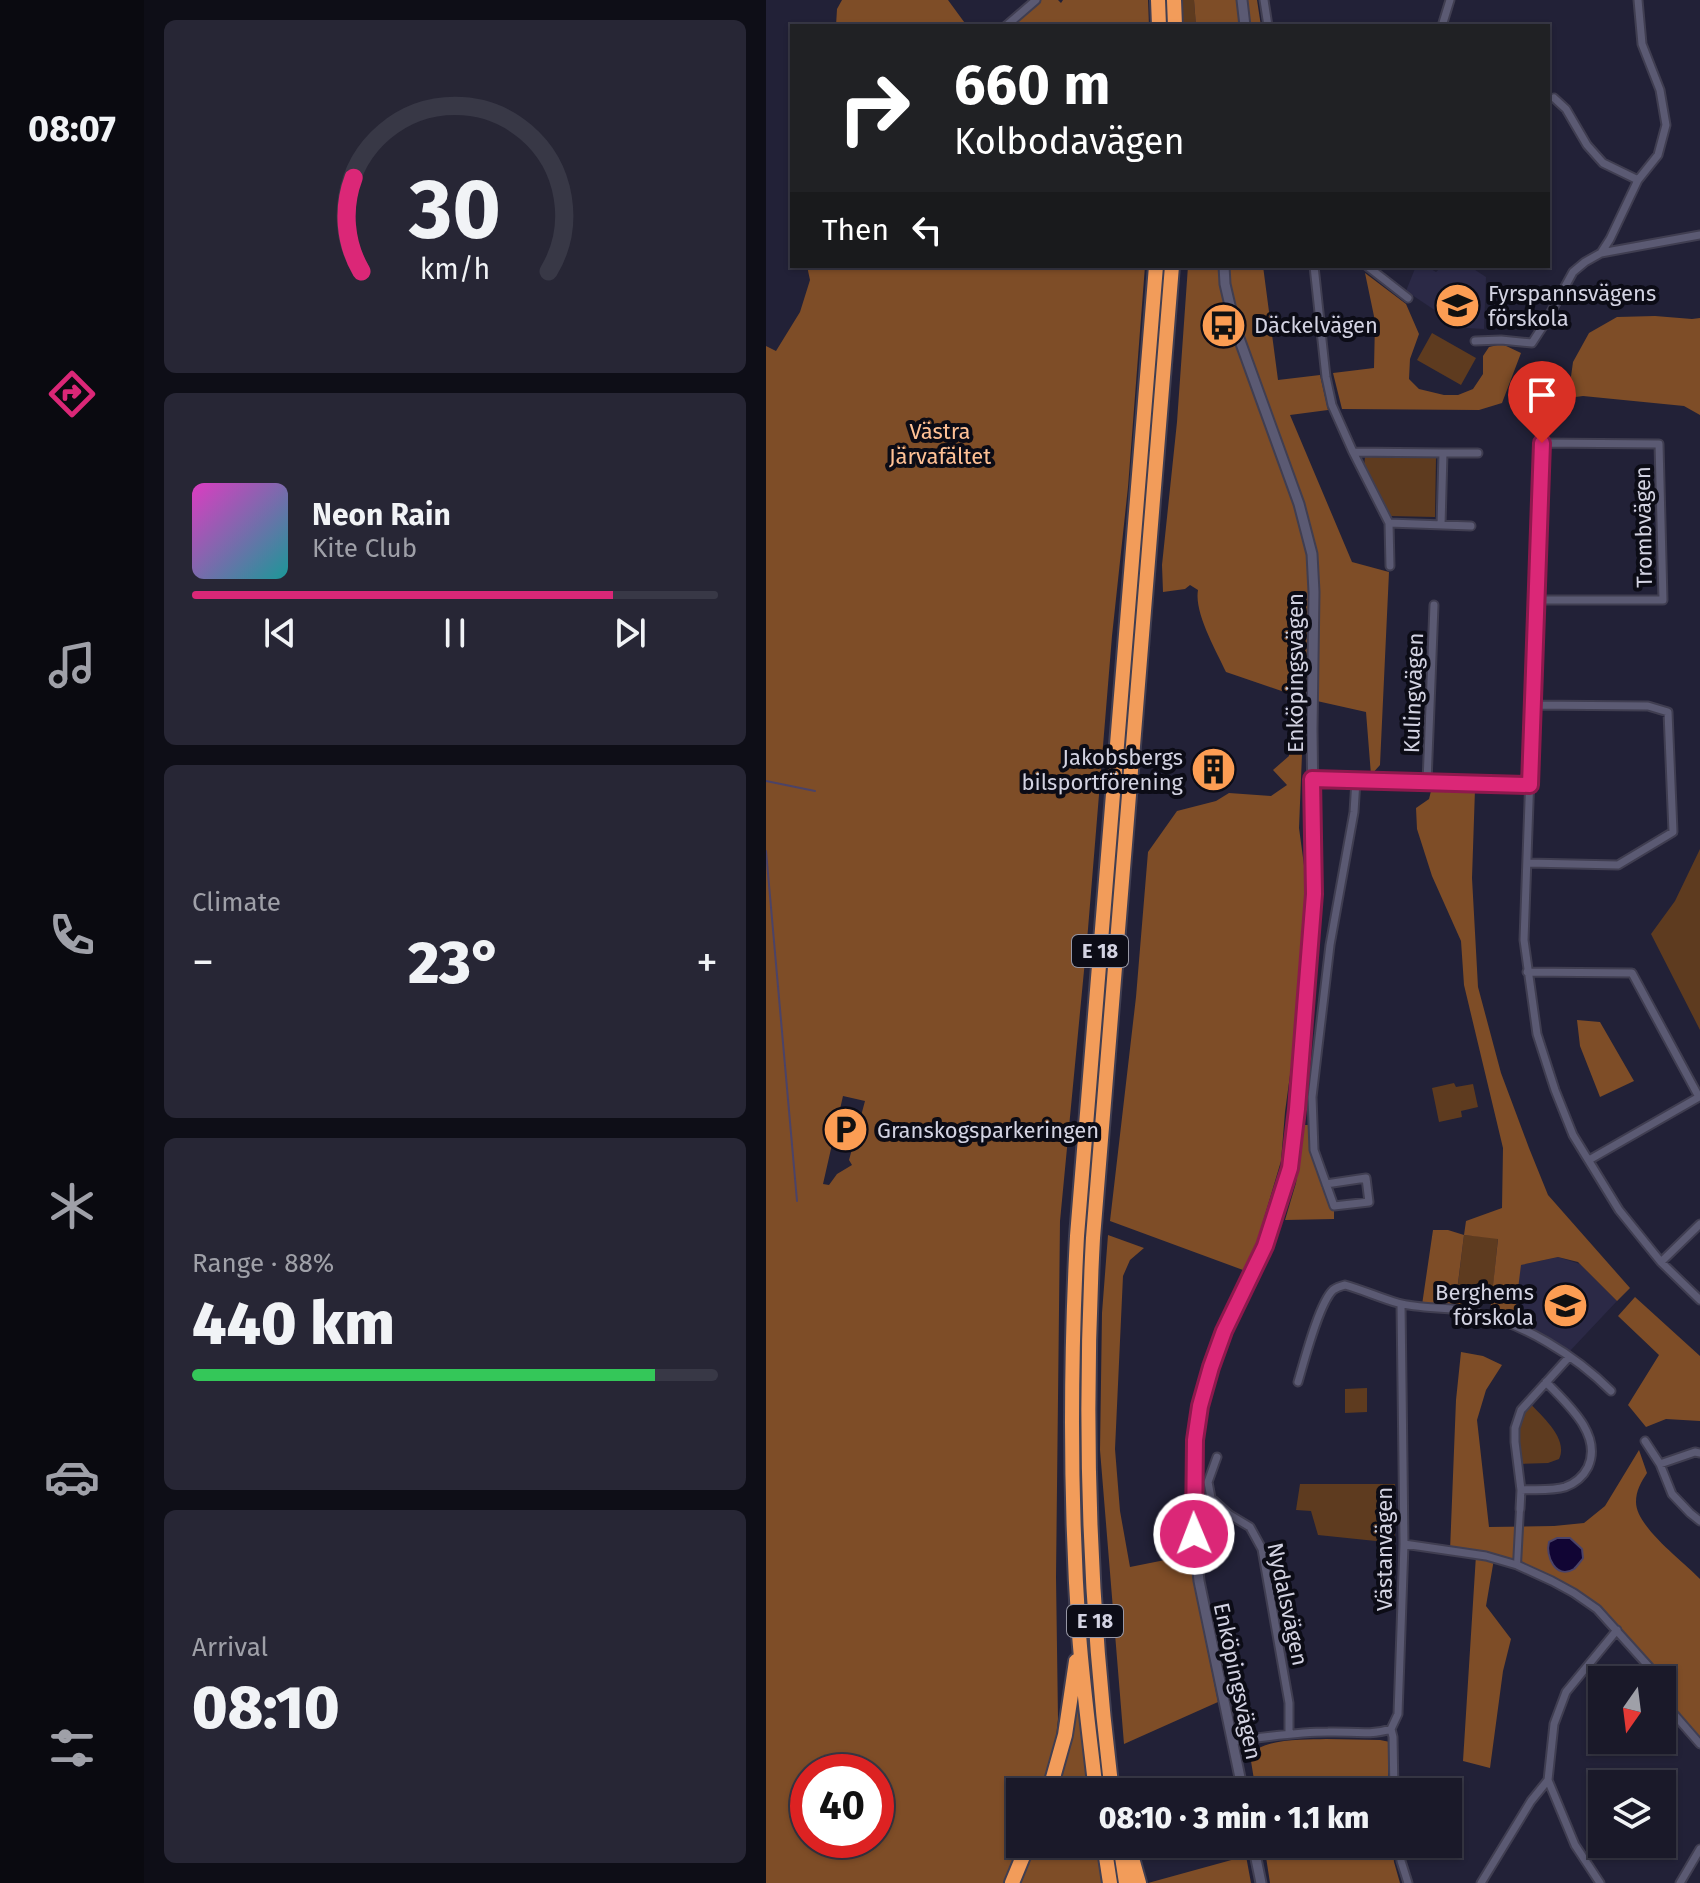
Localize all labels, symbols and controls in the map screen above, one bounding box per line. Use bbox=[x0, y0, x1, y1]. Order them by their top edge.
text: 660 m bbox=[954, 52, 1111, 119]
icon: right bbox=[822, 56, 926, 160]
text: 08:07 bbox=[28, 107, 116, 151]
text: Kolbodavägen bbox=[954, 120, 1184, 164]
text: 30 bbox=[408, 160, 501, 260]
icon: left bbox=[905, 208, 949, 252]
text: Then bbox=[822, 212, 889, 248]
text: km/h bbox=[420, 252, 490, 287]
place label: Fyrspannsvägens förskola bbox=[1488, 280, 1656, 332]
school or university icon: Fyrspannsvägens förskola bbox=[1433, 282, 1481, 330]
bus stop icon: Däckelvägen bbox=[1199, 301, 1247, 349]
place label: Däckelvägen bbox=[1254, 312, 1378, 339]
pin bbox=[1508, 361, 1576, 443]
icon: directions bbox=[44, 366, 100, 422]
icon: arrive bbox=[1520, 373, 1564, 417]
park label: Västra Järvafältet bbox=[889, 418, 991, 470]
street label: Trombvägen bbox=[1629, 466, 1658, 588]
text: Neon Rain bbox=[312, 497, 451, 533]
text: Kite Club bbox=[312, 533, 417, 564]
street label: Enköpingsvägen bbox=[1282, 593, 1309, 753]
icon: previous bbox=[258, 611, 302, 655]
icon: pause bbox=[433, 611, 477, 655]
icon: next bbox=[608, 611, 652, 655]
street label: Kulingvägen bbox=[1398, 632, 1429, 754]
icon: music bbox=[44, 637, 100, 693]
place label: Jakobsbergs bilsportförening bbox=[1021, 744, 1184, 796]
building icon: Jakobsbergs bilsportförening bbox=[1190, 746, 1238, 794]
text: Climate bbox=[192, 887, 281, 918]
icon: phone bbox=[44, 907, 100, 963]
text: 23° bbox=[408, 927, 502, 999]
road number: E 18 bbox=[1072, 935, 1128, 967]
text: − bbox=[192, 936, 214, 989]
text: + bbox=[696, 936, 718, 989]
parking icon: Granskogsparkeringen bbox=[822, 1106, 870, 1154]
place label: Granskogsparkeringen bbox=[877, 1117, 1099, 1144]
icon: climate bbox=[44, 1178, 100, 1234]
text: Range · 88% bbox=[192, 1248, 334, 1279]
place label: Berghems förskola bbox=[1435, 1279, 1534, 1331]
school or university icon: Berghems förskola bbox=[1541, 1281, 1589, 1329]
text: 440 km bbox=[192, 1288, 395, 1360]
icon: car bbox=[44, 1449, 100, 1505]
street label: Västanvägen bbox=[1371, 1487, 1398, 1611]
position arrow bbox=[1152, 1492, 1236, 1576]
street label: Nydalsvägen bbox=[1261, 1540, 1314, 1668]
street label: Enköpingsvägen bbox=[1208, 1600, 1267, 1762]
road number: E 18 bbox=[1067, 1605, 1123, 1637]
text: Arrival bbox=[192, 1632, 268, 1663]
north arrow bbox=[1588, 1666, 1676, 1754]
map controls bbox=[1588, 1666, 1676, 1858]
text: 08:10 bbox=[192, 1672, 340, 1744]
icon: filters bbox=[44, 1720, 100, 1776]
speed limit sign: 40 bbox=[790, 1754, 894, 1858]
button: layers bbox=[1588, 1770, 1676, 1858]
text: 08:10 · 3 min · 1.1 km bbox=[1099, 1800, 1369, 1836]

